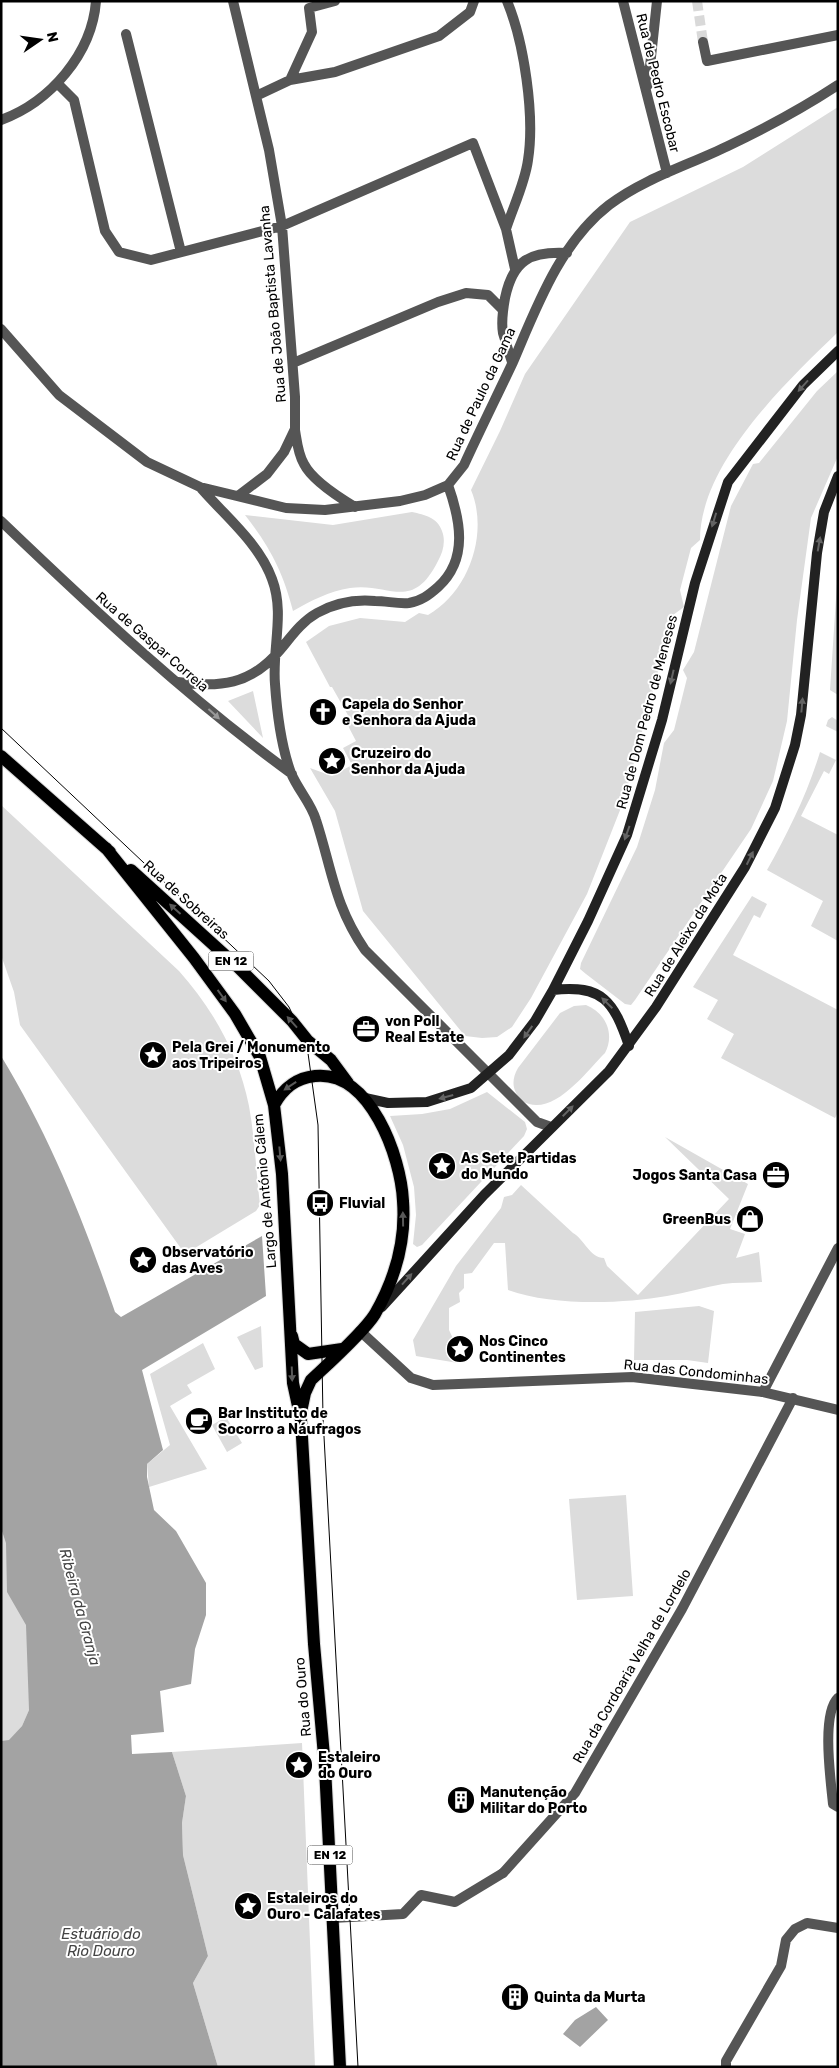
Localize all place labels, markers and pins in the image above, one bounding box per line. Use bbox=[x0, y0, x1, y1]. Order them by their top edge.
place label: Capela do Senhor e Senhora da Ajuda bbox=[342, 696, 476, 729]
church icon: Capela do Senhor e Senhora da Ajuda bbox=[308, 697, 338, 727]
place label: Cruzeiro do Senhor da Ajuda bbox=[351, 745, 465, 778]
place icon: Cruzeiro do Senhor da Ajuda bbox=[317, 746, 347, 776]
place label: von Poll Real Estate bbox=[385, 1013, 464, 1046]
office icon: von Poll Real Estate bbox=[351, 1014, 381, 1044]
place label: Pela Grei / Monumento aos Tripeiros bbox=[172, 1039, 330, 1072]
place icon: Pela Grei / Monumento aos Tripeiros bbox=[138, 1040, 168, 1070]
place label: As Sete Partidas do Mundo bbox=[461, 1150, 577, 1183]
place icon: As Sete Partidas do Mundo bbox=[427, 1151, 457, 1181]
office icon: Jogos Santa Casa bbox=[761, 1160, 791, 1190]
place label: Jogos Santa Casa bbox=[633, 1167, 757, 1184]
bus stop icon: Fluvial bbox=[305, 1188, 335, 1218]
place label: Fluvial bbox=[339, 1195, 385, 1212]
shop icon: GreenBus bbox=[735, 1204, 765, 1234]
place label: GreenBus bbox=[662, 1211, 731, 1228]
place label: Observatório das Aves bbox=[162, 1244, 253, 1277]
place icon: Observatório das Aves bbox=[128, 1245, 158, 1275]
place label: Nos Cinco Continentes bbox=[479, 1333, 566, 1366]
place icon: Nos Cinco Continentes bbox=[445, 1334, 475, 1364]
place label: Bar Instituto de Socorro a Náufragos bbox=[218, 1405, 362, 1438]
cafe icon: Bar Instituto de Socorro a Náufragos bbox=[184, 1406, 214, 1436]
place label: Estaleiro do Ouro bbox=[318, 1749, 381, 1782]
place icon: Estaleiro do Ouro bbox=[284, 1750, 314, 1780]
place label: Manutenção Militar do Porto bbox=[480, 1784, 587, 1817]
building icon: Manutenção Militar do Porto bbox=[446, 1785, 476, 1815]
place label: Estaleiros do Ouro - Calafates bbox=[267, 1890, 381, 1923]
place icon: Estaleiros do Ouro - Calafates bbox=[233, 1891, 263, 1921]
building icon: Quinta da Murta bbox=[500, 1982, 530, 2012]
place label: Quinta da Murta bbox=[534, 1989, 645, 2006]

